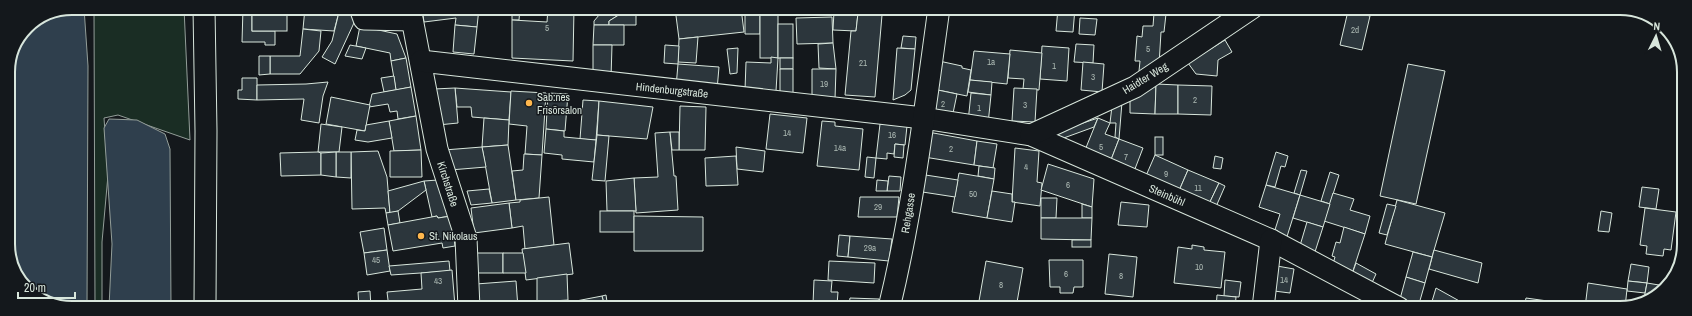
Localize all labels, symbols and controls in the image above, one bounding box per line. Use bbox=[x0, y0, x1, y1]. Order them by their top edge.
north arrow bbox=[1636, 16, 1676, 56]
text: N bbox=[1653, 19, 1661, 33]
house number: 5 bbox=[545, 22, 549, 34]
house number: 2d bbox=[1351, 24, 1359, 36]
house number: 5 bbox=[1146, 43, 1150, 55]
house number: 1a bbox=[987, 56, 995, 68]
house number: 21 bbox=[859, 57, 867, 69]
street label: Haidter Weg bbox=[1120, 59, 1170, 97]
house number: 1 bbox=[1052, 60, 1056, 72]
house number: 3 bbox=[1091, 71, 1095, 83]
house number: 19 bbox=[820, 78, 828, 90]
street label: Hindenburgstraße bbox=[635, 79, 709, 101]
place label: Sab:nes Frisörsalon bbox=[537, 90, 582, 117]
house number: 2 bbox=[1193, 94, 1197, 106]
marker: Sab:nes Frisörsalon bbox=[524, 98, 534, 108]
house number: 2 bbox=[941, 98, 945, 110]
house number: 3 bbox=[1023, 99, 1027, 111]
house number: 1 bbox=[977, 102, 981, 114]
house number: 14 bbox=[783, 127, 791, 139]
house number: 16 bbox=[888, 129, 896, 141]
house number: 5 bbox=[1099, 141, 1103, 153]
house number: 14a bbox=[834, 142, 846, 154]
house number: 2 bbox=[949, 143, 953, 155]
house number: 7 bbox=[1124, 151, 1128, 163]
street label: Kirchstraße bbox=[434, 160, 462, 208]
house number: 4 bbox=[1024, 161, 1028, 173]
house number: 9 bbox=[1164, 168, 1168, 180]
house number: 6 bbox=[1066, 179, 1070, 191]
street label: Steinbühl bbox=[1147, 181, 1187, 209]
house number: 11 bbox=[1194, 182, 1202, 194]
house number: 50 bbox=[969, 188, 977, 200]
street label: Rehgasse bbox=[898, 192, 918, 234]
house number: 29 bbox=[874, 201, 882, 213]
place label: St. Nikolaus bbox=[429, 229, 478, 243]
marker: St. Nikolaus bbox=[416, 231, 426, 241]
house number: 29a bbox=[864, 242, 876, 254]
house number: 45 bbox=[372, 254, 380, 266]
house number: 10 bbox=[1195, 261, 1203, 273]
house number: 6 bbox=[1064, 268, 1068, 280]
house number: 8 bbox=[1119, 270, 1123, 282]
scale bar bbox=[18, 274, 75, 300]
house number: 14 bbox=[1280, 274, 1288, 286]
house number: 43 bbox=[434, 275, 442, 287]
house number: 8 bbox=[999, 279, 1003, 291]
text: 20 m bbox=[24, 280, 46, 296]

